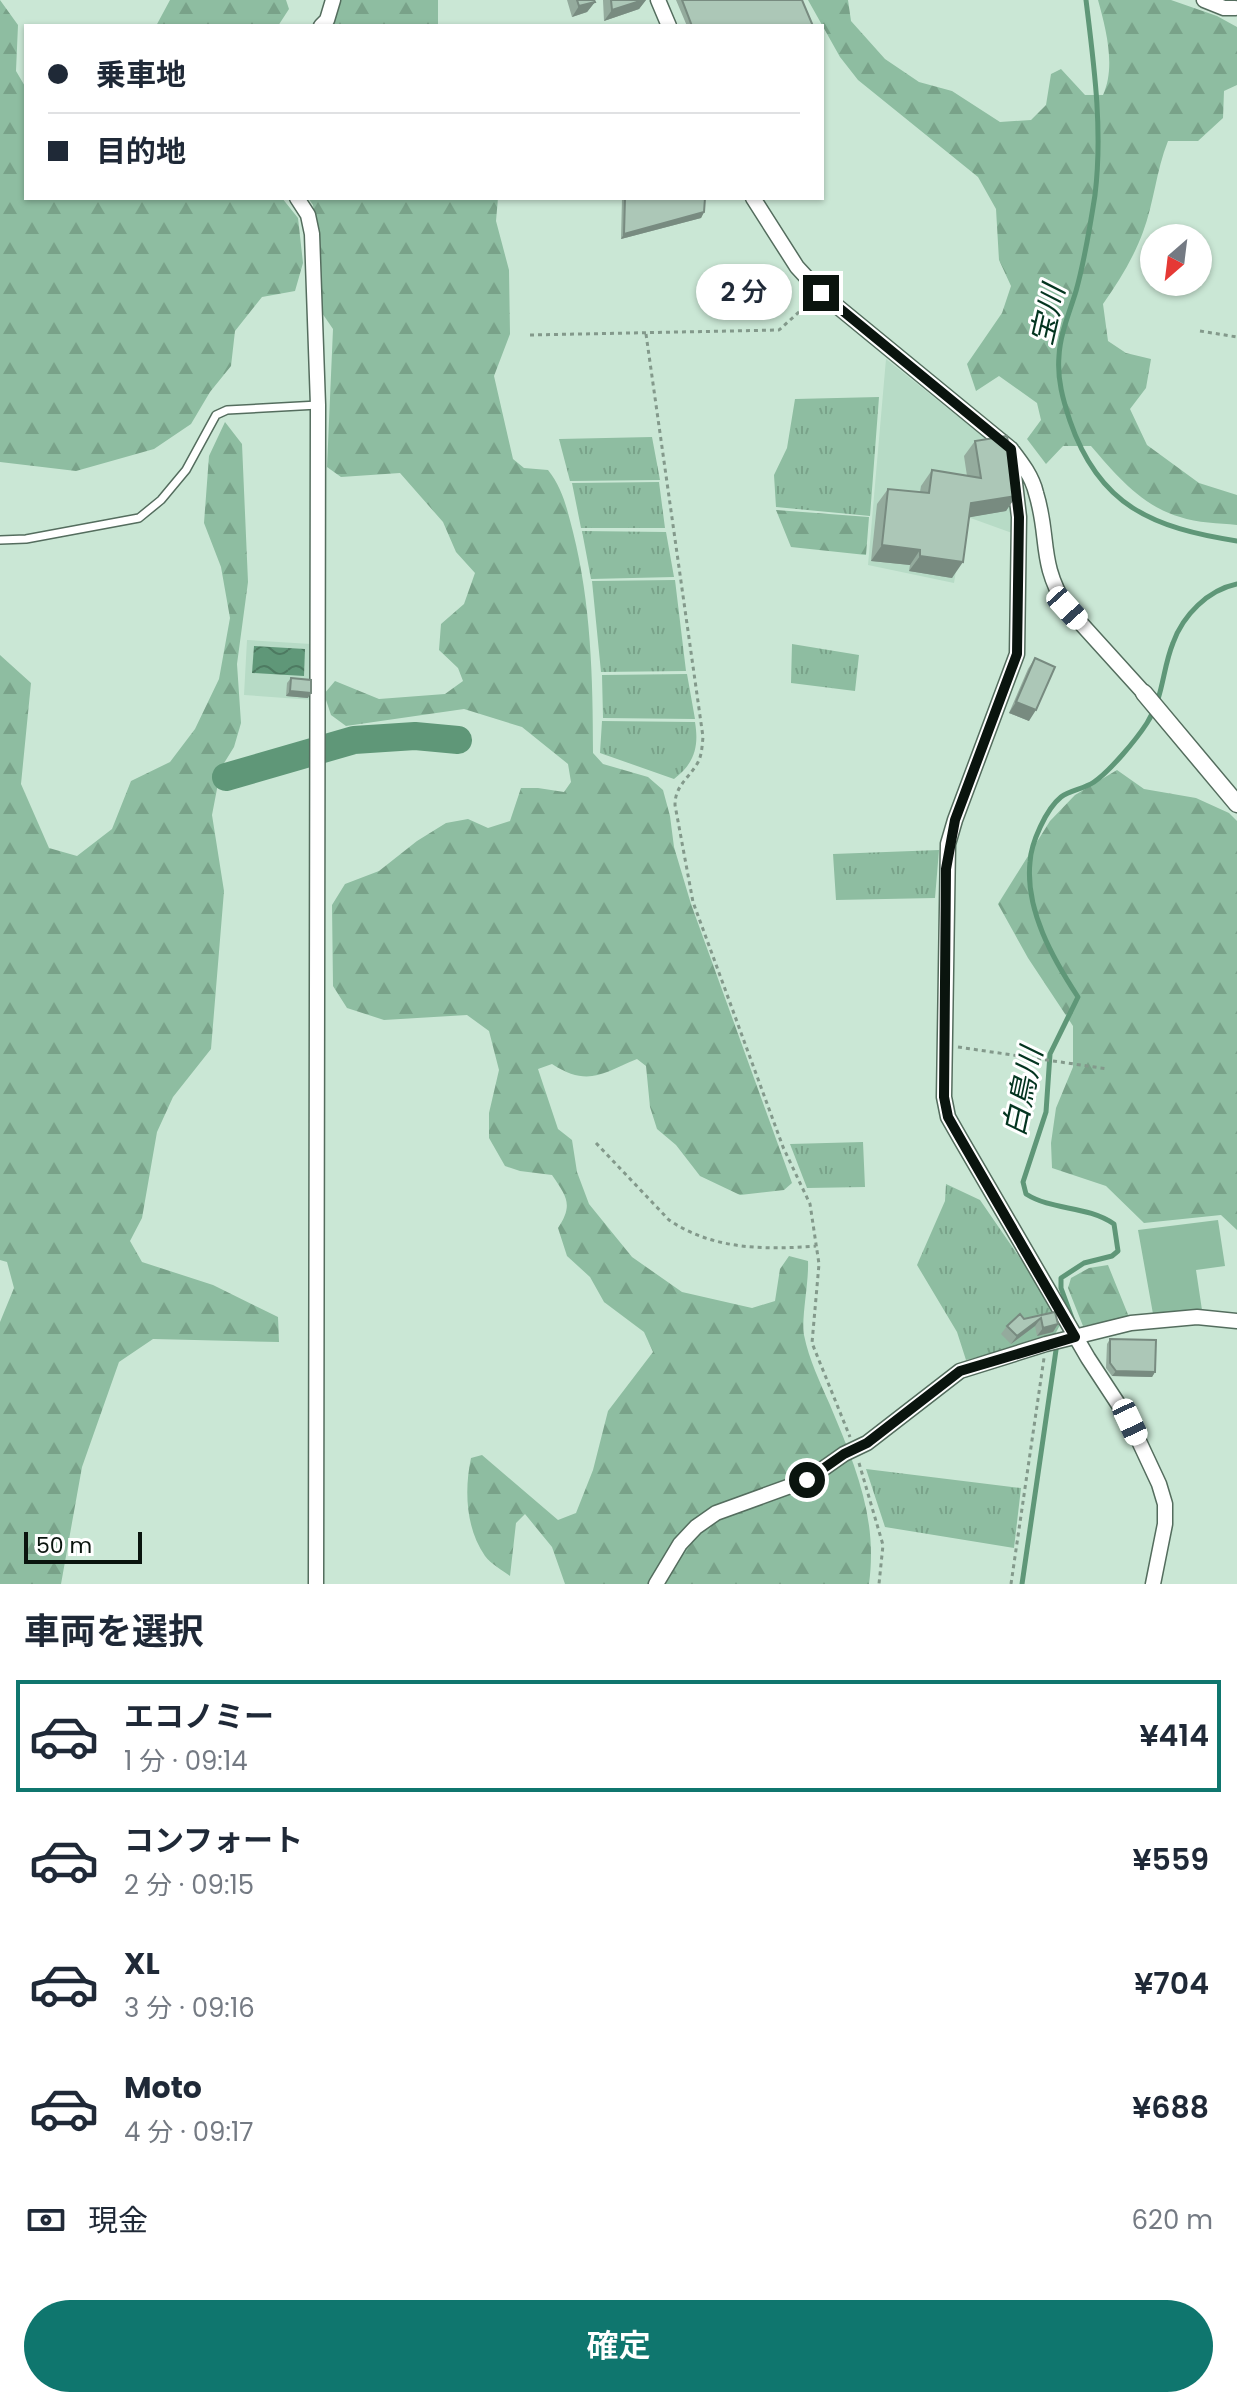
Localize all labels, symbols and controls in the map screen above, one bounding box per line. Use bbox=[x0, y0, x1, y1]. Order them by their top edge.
text: 乗車地 bbox=[96, 53, 186, 96]
text: 目的地 bbox=[96, 130, 186, 173]
north arrow bbox=[1140, 224, 1212, 296]
map controls bbox=[1140, 224, 1212, 296]
callout: 2 分 bbox=[697, 265, 793, 321]
text: 2 分 bbox=[720, 274, 768, 310]
route end bbox=[803, 275, 839, 311]
water label: 宝川 bbox=[1020, 278, 1076, 349]
car bbox=[1042, 582, 1092, 634]
water label: 白鳥川 bbox=[992, 1040, 1054, 1140]
car bbox=[1109, 1395, 1151, 1449]
route start bbox=[789, 1462, 825, 1498]
scale bar bbox=[24, 1528, 142, 1564]
text: 50 m bbox=[36, 1530, 92, 1561]
text: 車両を選択 bbox=[24, 1606, 204, 1657]
text: エコノミー bbox=[124, 1695, 274, 1738]
icon: car bbox=[28, 1700, 100, 1772]
text: ¥414 bbox=[1139, 1714, 1209, 1757]
text: 1 分 · 09:14 bbox=[124, 1743, 248, 1779]
text: コンフォート bbox=[124, 1819, 303, 1862]
icon: car bbox=[28, 1824, 100, 1896]
text: ¥559 bbox=[1133, 1838, 1209, 1881]
text: 2 分 · 09:15 bbox=[124, 1867, 254, 1903]
text: XL bbox=[124, 1942, 160, 1985]
icon: car bbox=[28, 1948, 100, 2020]
text: ¥704 bbox=[1134, 1962, 1209, 2005]
text: 3 分 · 09:16 bbox=[124, 1990, 255, 2026]
text: Moto bbox=[124, 2066, 202, 2109]
icon: car bbox=[28, 2072, 100, 2144]
text: ¥688 bbox=[1132, 2086, 1209, 2129]
text: 4 分 · 09:17 bbox=[124, 2114, 253, 2150]
icon: cash bbox=[24, 2198, 68, 2242]
text: 現金 bbox=[88, 2199, 148, 2242]
text: 620 m bbox=[1131, 2202, 1213, 2238]
button: 確定 bbox=[24, 2300, 1213, 2392]

